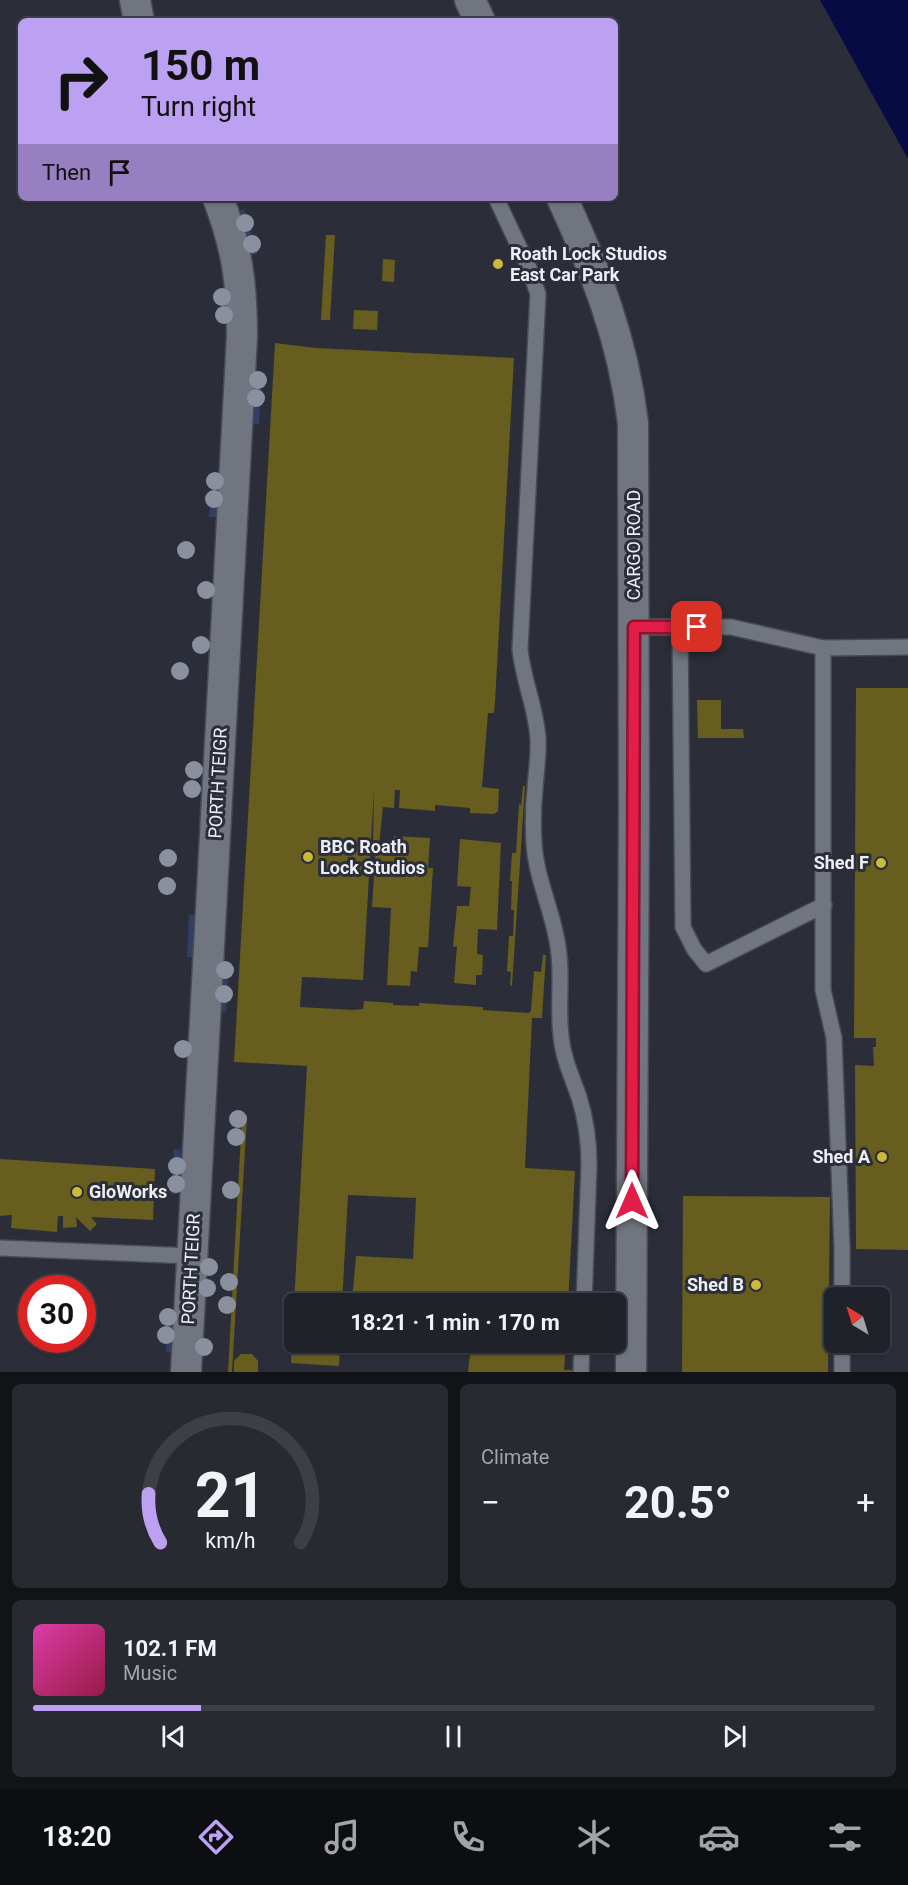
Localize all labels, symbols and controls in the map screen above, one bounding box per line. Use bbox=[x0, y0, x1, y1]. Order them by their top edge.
text: 150 m bbox=[141, 41, 260, 90]
icon: right bbox=[42, 42, 120, 120]
text: Turn right bbox=[141, 91, 256, 123]
icon: arrive bbox=[103, 156, 136, 189]
text: Then bbox=[42, 160, 91, 185]
place label: Roath Lock Studios East Car Park bbox=[510, 243, 667, 285]
marker: Roath Lock Studios East Car Park bbox=[491, 257, 505, 271]
street label: CARGO ROAD bbox=[623, 490, 644, 600]
pin bbox=[671, 601, 722, 652]
icon: arrive bbox=[680, 610, 713, 643]
street label: PORTH TEIGR bbox=[204, 727, 231, 839]
place label: BBC Roath Lock Studios bbox=[320, 836, 425, 878]
marker: BBC Roath Lock Studios bbox=[301, 850, 315, 864]
place label: Shed F bbox=[814, 852, 869, 873]
marker: Shed F bbox=[874, 856, 888, 870]
place label: Shed A bbox=[812, 1146, 871, 1167]
marker: Shed A bbox=[875, 1150, 889, 1164]
position arrow bbox=[600, 1169, 664, 1233]
place label: GloWorks bbox=[89, 1181, 167, 1202]
marker: GloWorks bbox=[70, 1185, 84, 1199]
street label: PORTH TEIGR bbox=[177, 1213, 204, 1325]
place label: Shed B bbox=[687, 1274, 744, 1295]
speed limit sign: 30 bbox=[18, 1275, 96, 1353]
marker: Shed B bbox=[749, 1278, 763, 1292]
north arrow bbox=[824, 1287, 890, 1353]
map controls bbox=[824, 1287, 890, 1353]
text: 18:21 · 1 min · 170 m bbox=[350, 1310, 560, 1335]
text: Climate bbox=[481, 1445, 549, 1469]
text: 21 bbox=[194, 1459, 266, 1532]
text: 20.5° bbox=[624, 1476, 732, 1529]
text: − bbox=[481, 1483, 500, 1522]
text: + bbox=[856, 1483, 875, 1522]
text: km/h bbox=[205, 1528, 255, 1553]
text: 102.1 FM bbox=[123, 1636, 217, 1661]
text: Music bbox=[123, 1661, 177, 1685]
icon: previous bbox=[157, 1720, 190, 1753]
icon: pause bbox=[437, 1720, 470, 1753]
icon: next bbox=[718, 1720, 751, 1753]
icon: directions bbox=[195, 1816, 237, 1858]
icon: music bbox=[321, 1816, 363, 1858]
icon: phone bbox=[447, 1816, 489, 1858]
icon: climate bbox=[573, 1816, 615, 1858]
icon: car bbox=[698, 1816, 740, 1858]
icon: filters bbox=[824, 1816, 866, 1858]
text: 18:20 bbox=[42, 1821, 111, 1853]

